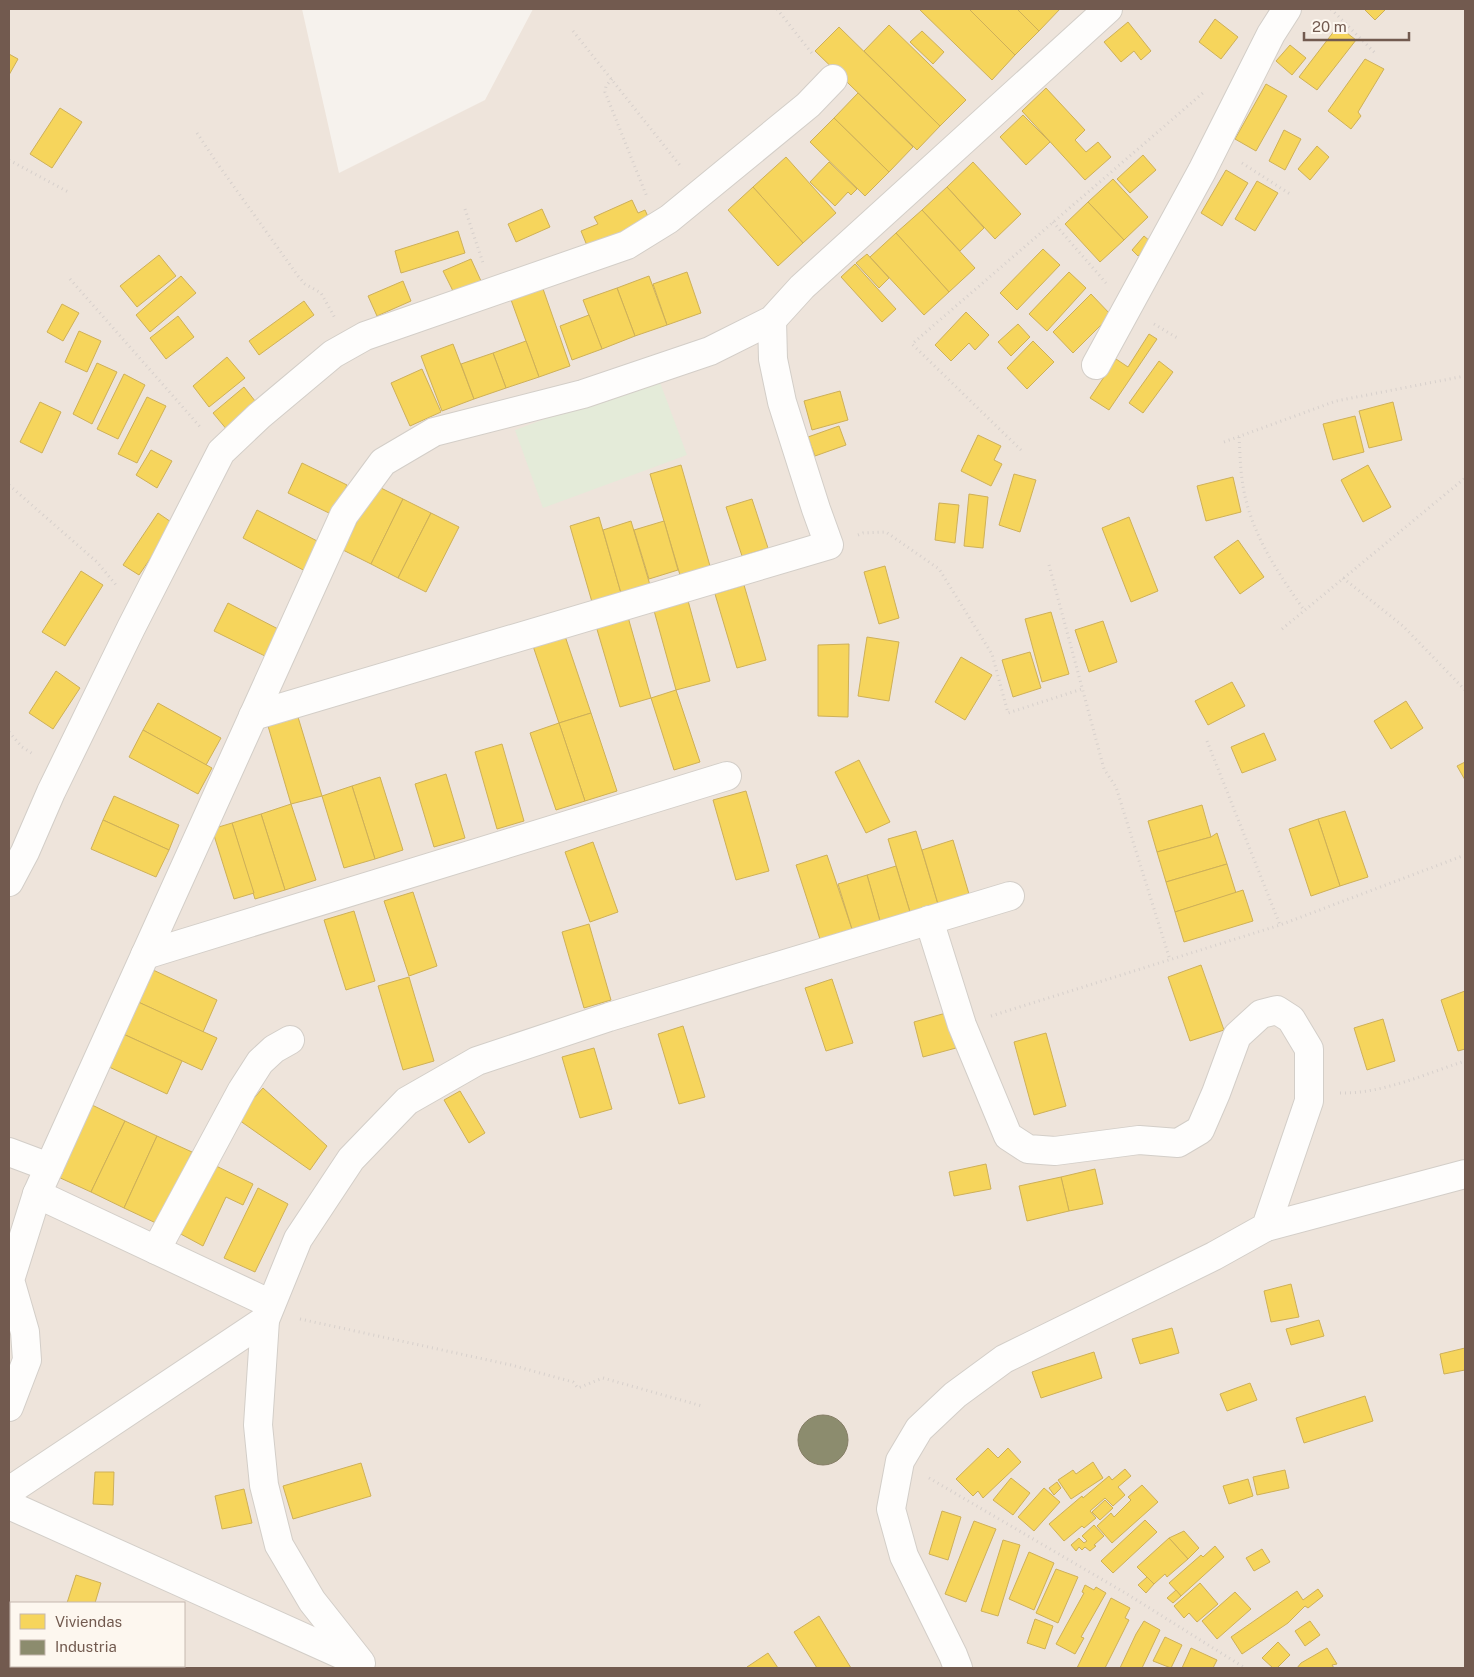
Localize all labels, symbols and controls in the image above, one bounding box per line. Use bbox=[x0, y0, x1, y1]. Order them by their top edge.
scale bar bbox=[1304, 10, 1409, 42]
text: 20 m bbox=[1312, 18, 1347, 35]
legend bbox=[10, 1602, 185, 1667]
text: Viviendas bbox=[55, 1613, 122, 1630]
text: Industria bbox=[55, 1638, 117, 1655]

